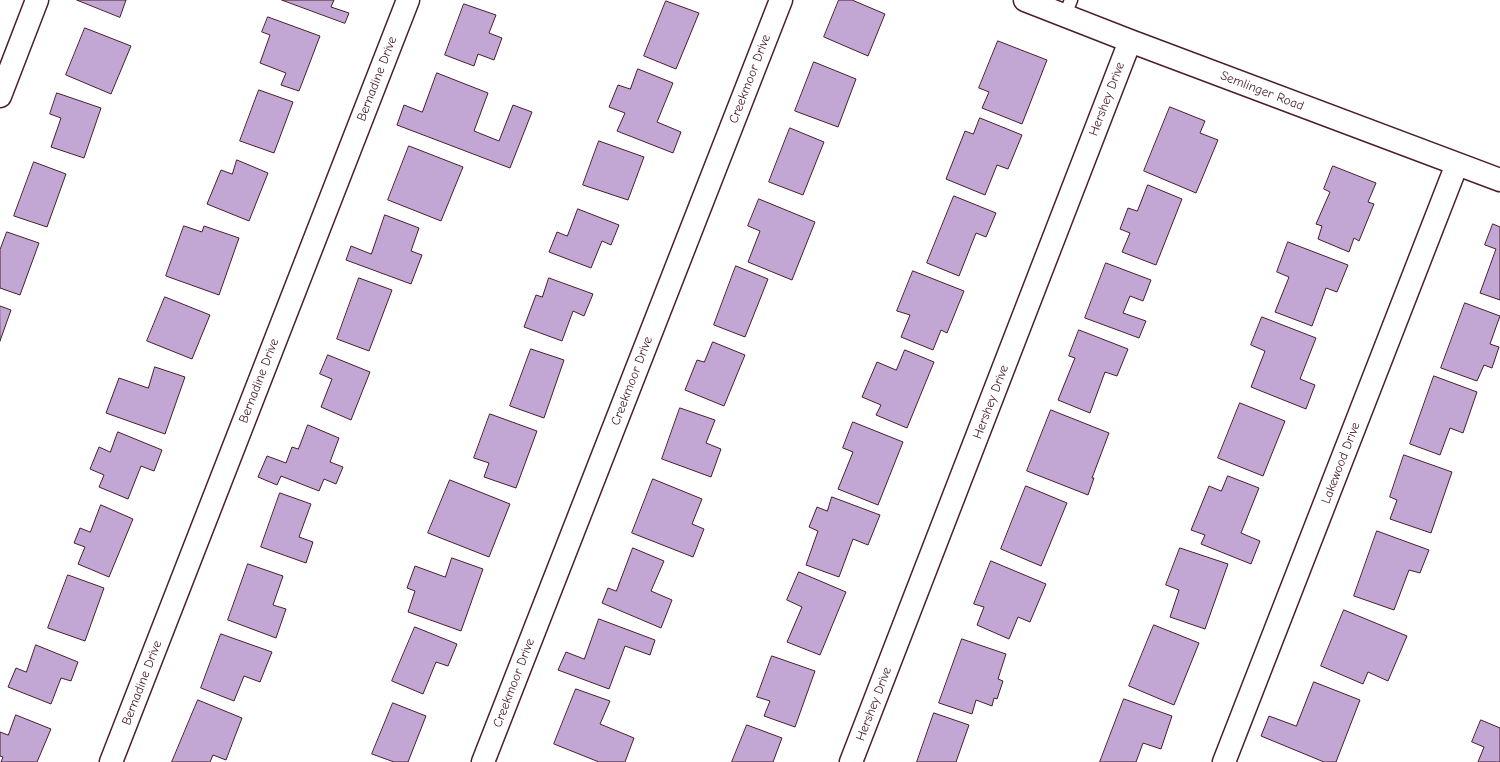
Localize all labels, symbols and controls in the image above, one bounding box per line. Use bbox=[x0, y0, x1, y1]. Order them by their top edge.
street label: Creekmoor Drive bbox=[726, 32, 774, 126]
street label: Bernadine Drive bbox=[354, 34, 400, 124]
street label: Hershey Drive bbox=[1086, 60, 1128, 138]
street label: Semlinger Road bbox=[1218, 68, 1306, 114]
street label: Creekmoor Drive bbox=[608, 334, 656, 428]
street label: Bernadine Drive bbox=[236, 336, 282, 426]
street label: Hershey Drive bbox=[970, 363, 1012, 441]
street label: Lakewood Drive bbox=[1318, 420, 1364, 506]
street label: Creekmoor Drive bbox=[490, 636, 538, 730]
street label: Bernadine Drive bbox=[119, 638, 165, 728]
street label: Hershey Drive bbox=[853, 665, 895, 743]

